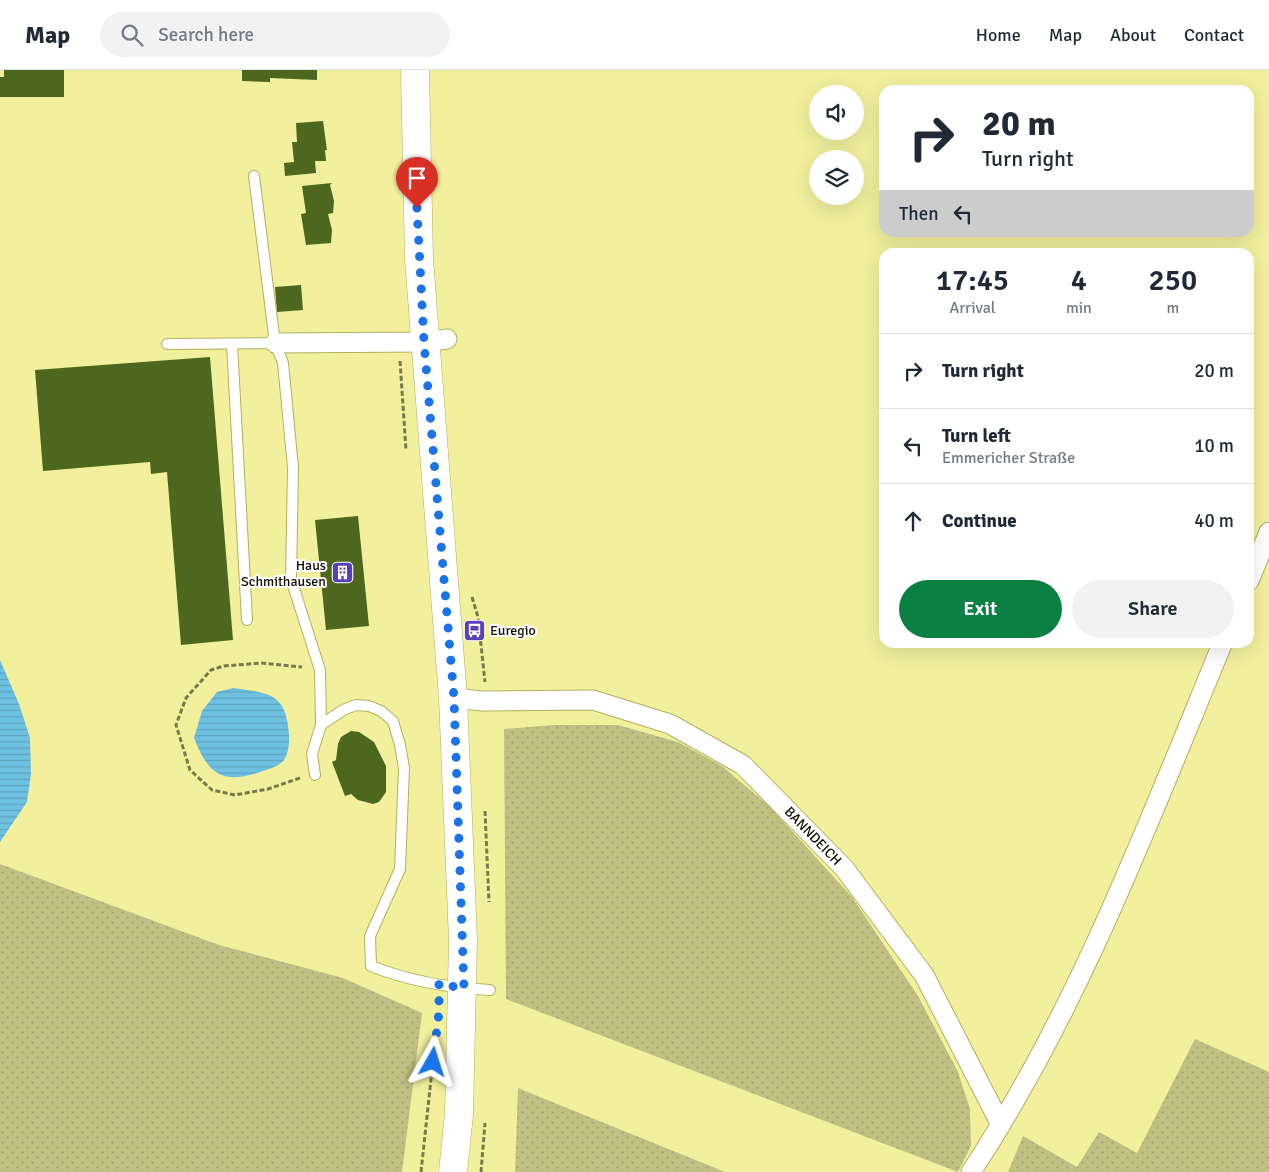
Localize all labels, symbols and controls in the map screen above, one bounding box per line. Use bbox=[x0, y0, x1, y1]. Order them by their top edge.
search box bbox=[100, 12, 450, 57]
text: Map bbox=[25, 20, 70, 50]
icon: search bbox=[118, 21, 146, 49]
text: Search here bbox=[158, 23, 254, 47]
text: Home bbox=[976, 24, 1021, 46]
text: Map bbox=[1049, 24, 1082, 46]
text: About bbox=[1110, 24, 1156, 46]
text: Contact bbox=[1184, 24, 1244, 46]
map controls bbox=[809, 85, 864, 205]
button: sound bbox=[809, 85, 864, 140]
text: 20 m bbox=[982, 102, 1056, 145]
icon: right bbox=[899, 105, 964, 170]
text: Turn right bbox=[982, 145, 1074, 172]
button: layers bbox=[809, 150, 864, 205]
pin bbox=[396, 157, 438, 208]
icon: arrive bbox=[403, 164, 431, 192]
icon: left bbox=[949, 200, 977, 228]
text: Then bbox=[899, 202, 939, 226]
text: 17:45 bbox=[936, 262, 1009, 299]
text: 4 bbox=[1071, 262, 1087, 299]
text: 250 bbox=[1149, 262, 1197, 299]
text: Arrival bbox=[949, 298, 995, 318]
text: min bbox=[1066, 298, 1092, 318]
text: m bbox=[1166, 298, 1179, 318]
icon: right bbox=[899, 357, 927, 385]
text: Turn right bbox=[942, 359, 1024, 383]
text: 20 m bbox=[1194, 359, 1234, 383]
text: Turn left bbox=[942, 424, 1011, 448]
icon: left bbox=[899, 432, 927, 460]
text: 10 m bbox=[1194, 434, 1234, 458]
text: Emmericher Straße bbox=[942, 448, 1075, 468]
icon: ahead bbox=[899, 507, 927, 535]
text: Continue bbox=[942, 509, 1017, 533]
text: 40 m bbox=[1194, 509, 1234, 533]
place label: Haus Schmithausen bbox=[241, 557, 326, 590]
building icon: Haus Schmithausen bbox=[330, 561, 354, 585]
button: Exit bbox=[899, 580, 1062, 638]
button: Share bbox=[1072, 580, 1234, 638]
bus stop icon: Euregio bbox=[462, 618, 486, 642]
place label: Euregio bbox=[490, 622, 536, 639]
street label: BANNDEICH bbox=[781, 803, 845, 869]
position arrow bbox=[406, 1035, 458, 1087]

